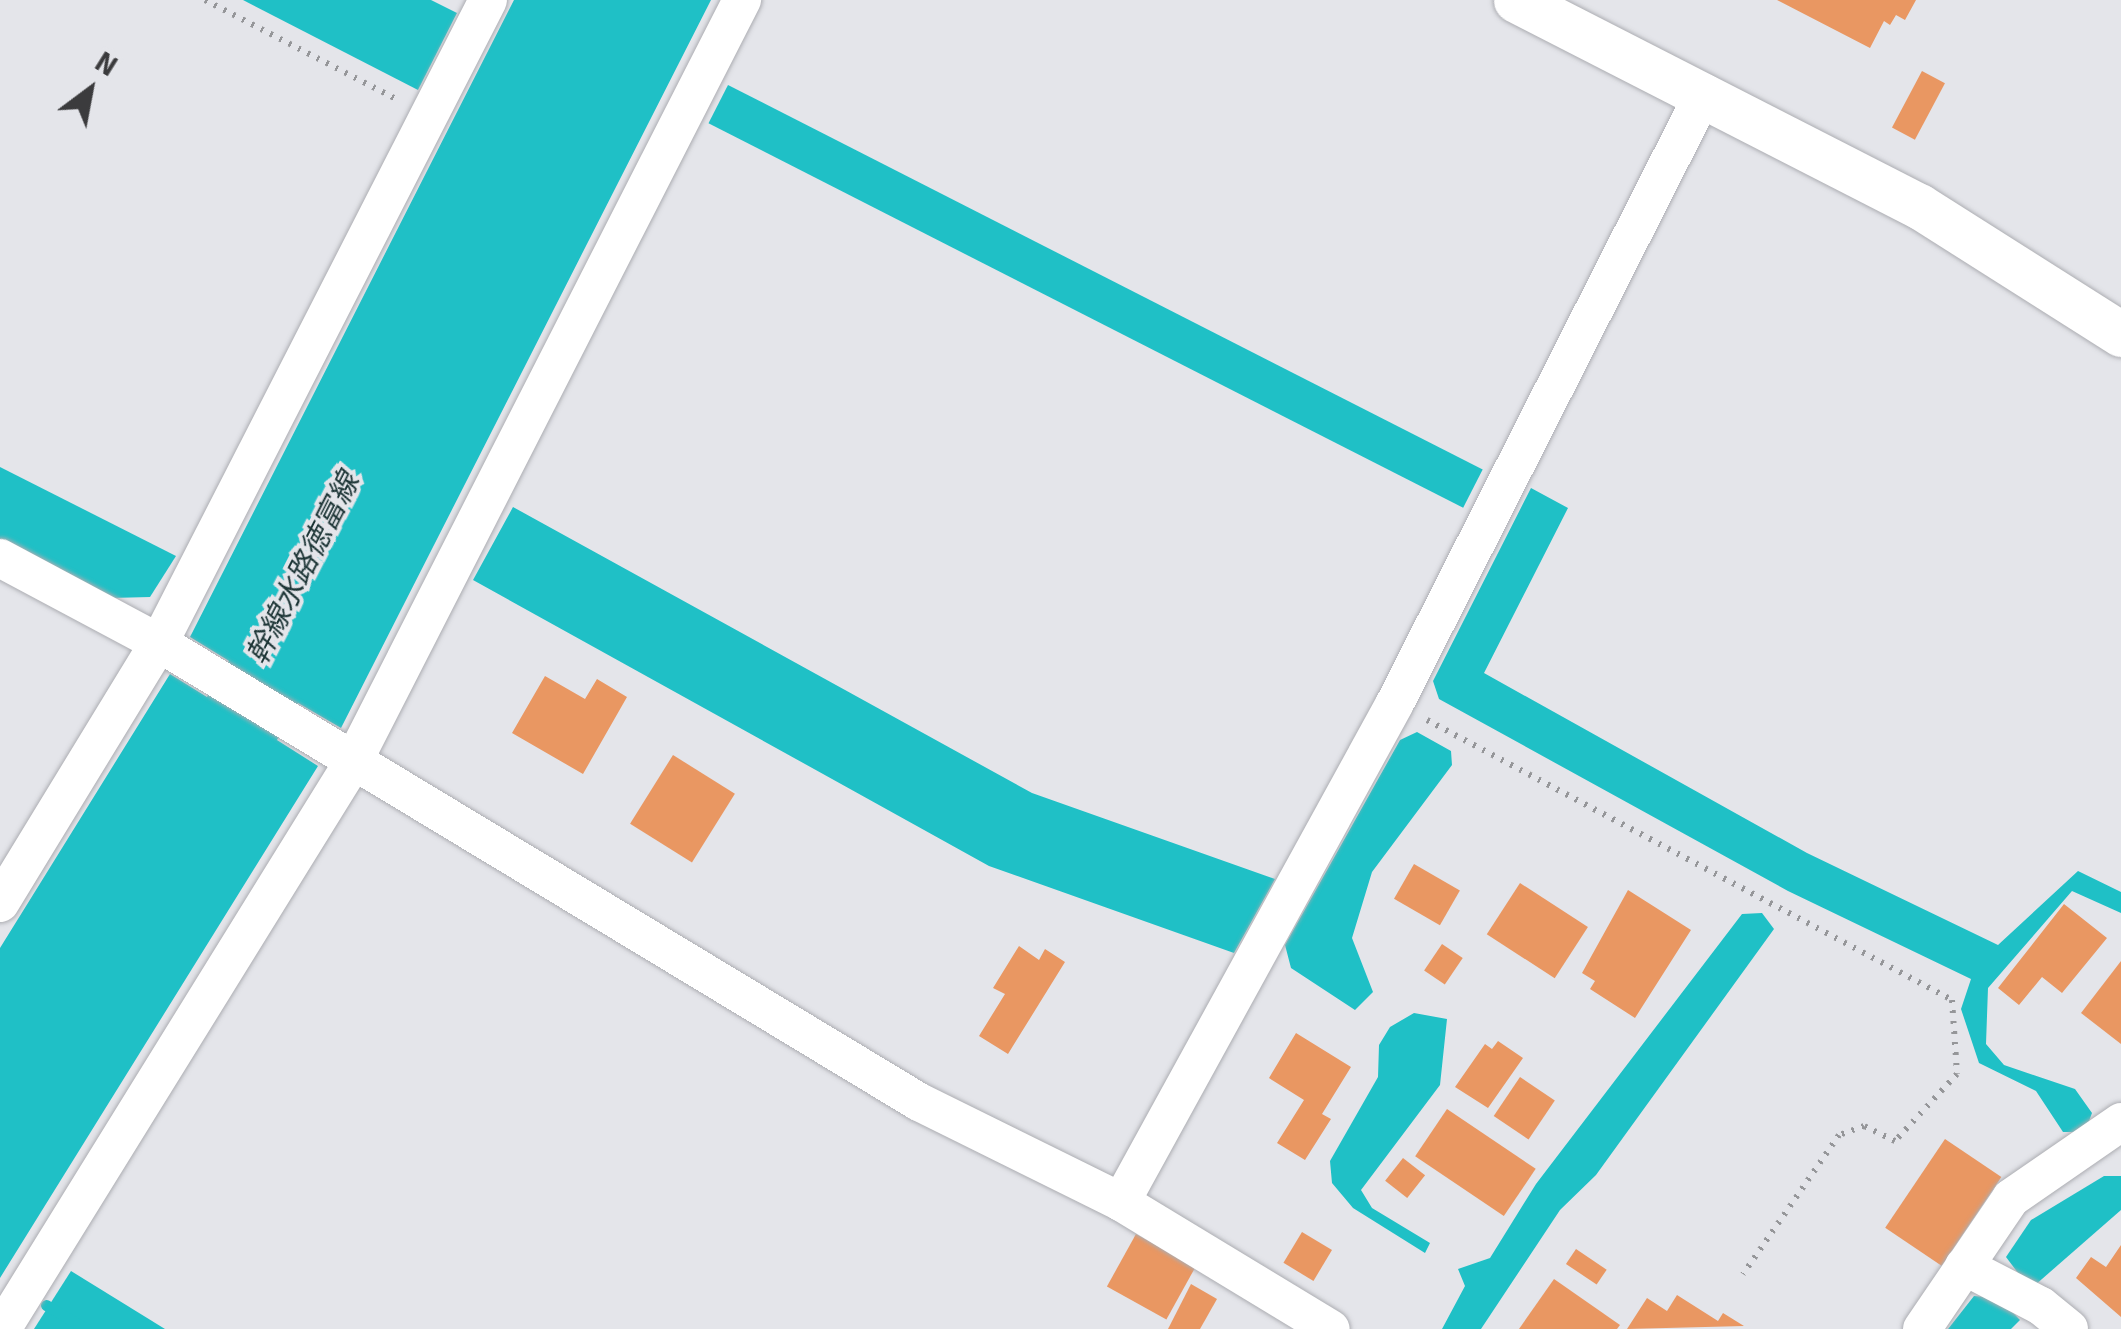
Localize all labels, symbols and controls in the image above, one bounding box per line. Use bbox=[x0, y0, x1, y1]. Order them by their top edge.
north arrow bbox=[40, 40, 140, 140]
text: N bbox=[89, 45, 123, 84]
water label: 幹線水路徳富線 bbox=[240, 467, 368, 671]

